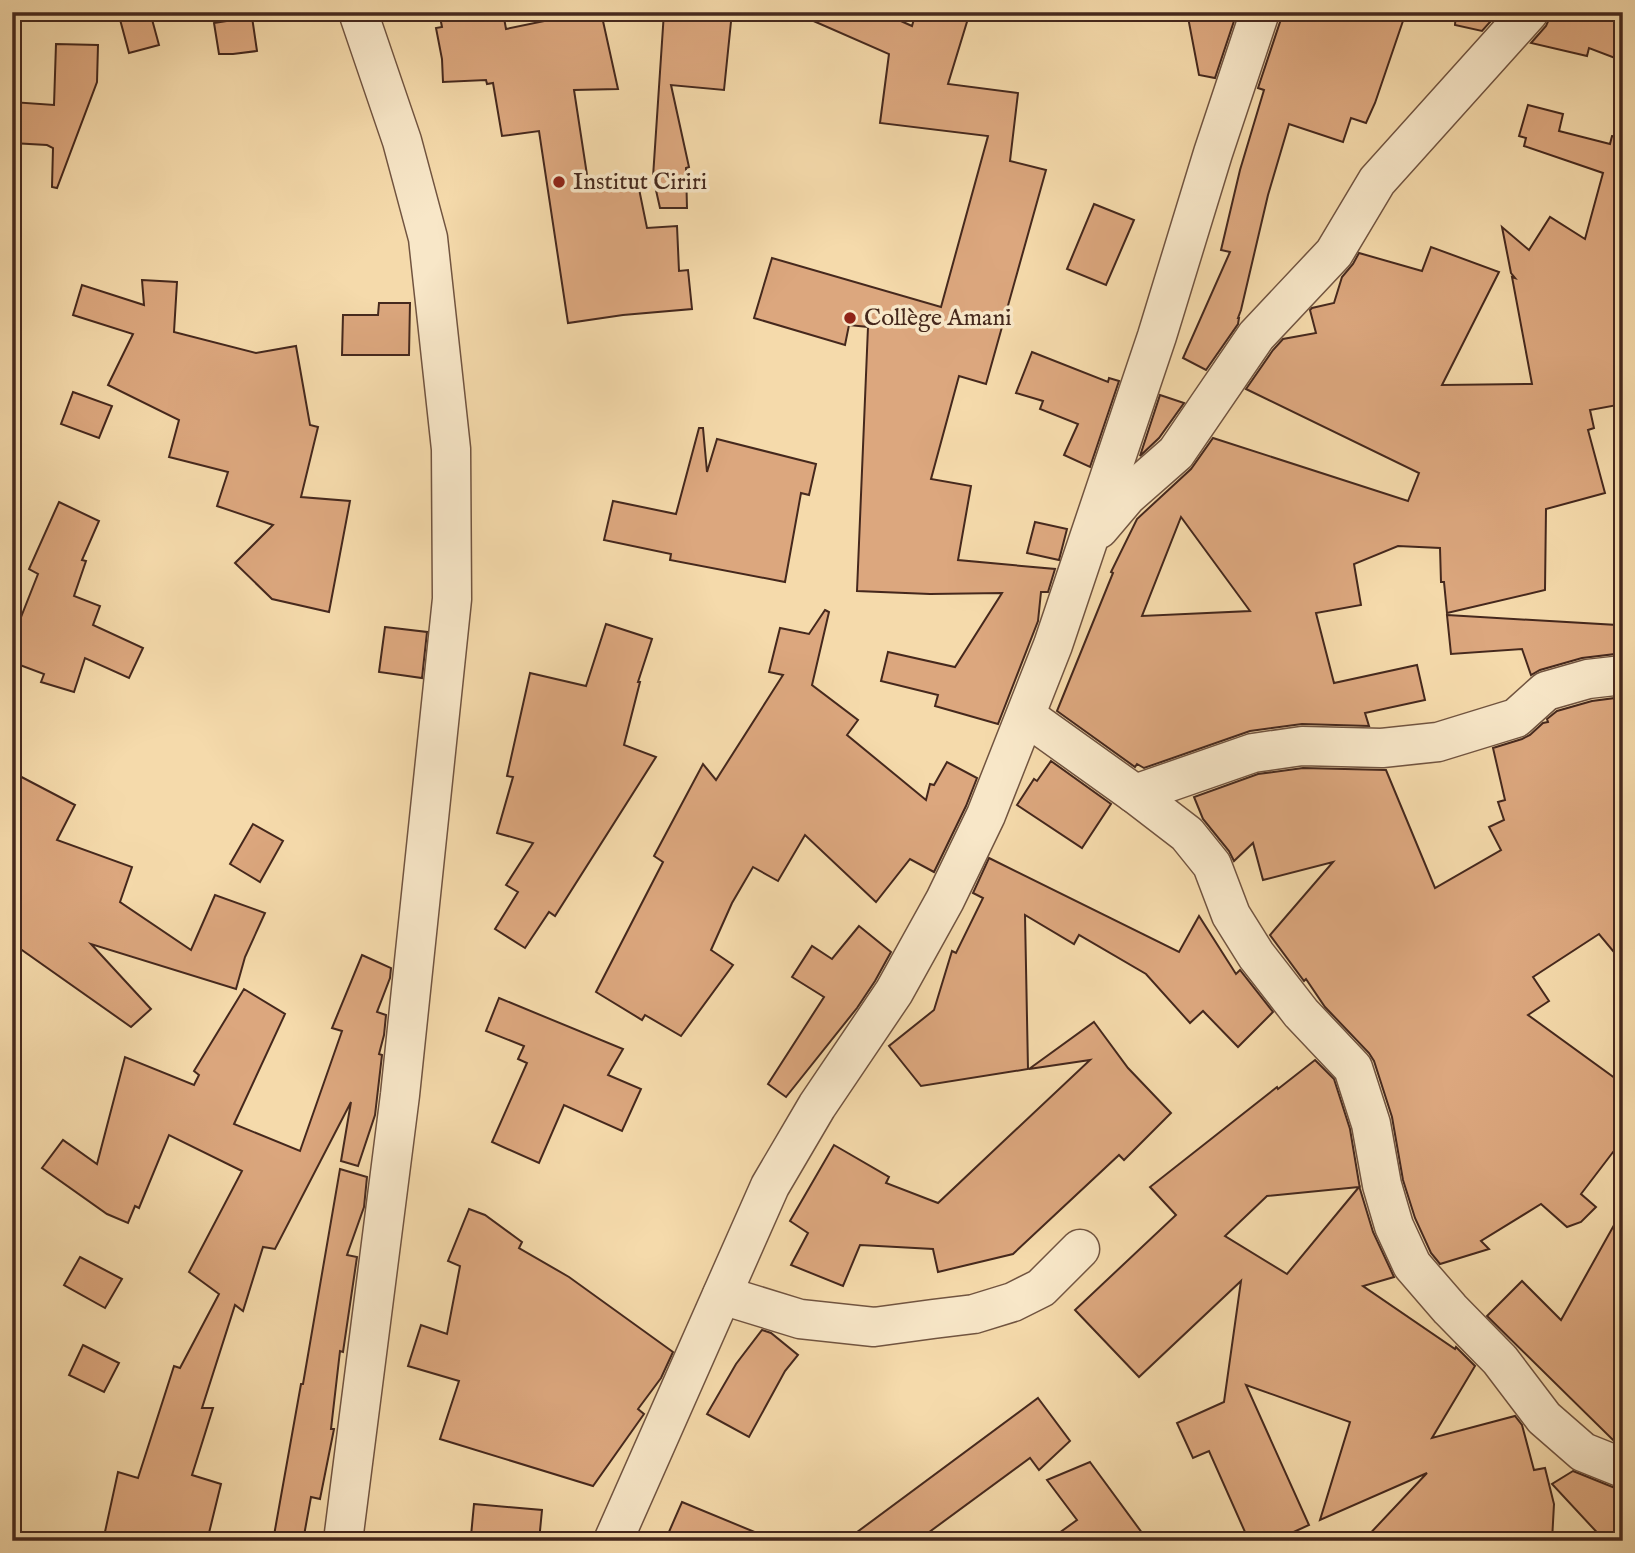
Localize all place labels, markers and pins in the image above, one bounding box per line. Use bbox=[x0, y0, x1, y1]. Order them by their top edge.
place label: Institut Ciriri bbox=[573, 167, 707, 198]
marker: Institut Ciriri bbox=[551, 174, 567, 190]
place label: Collège Amani bbox=[864, 303, 1012, 334]
marker: Collège Amani bbox=[842, 310, 858, 326]

